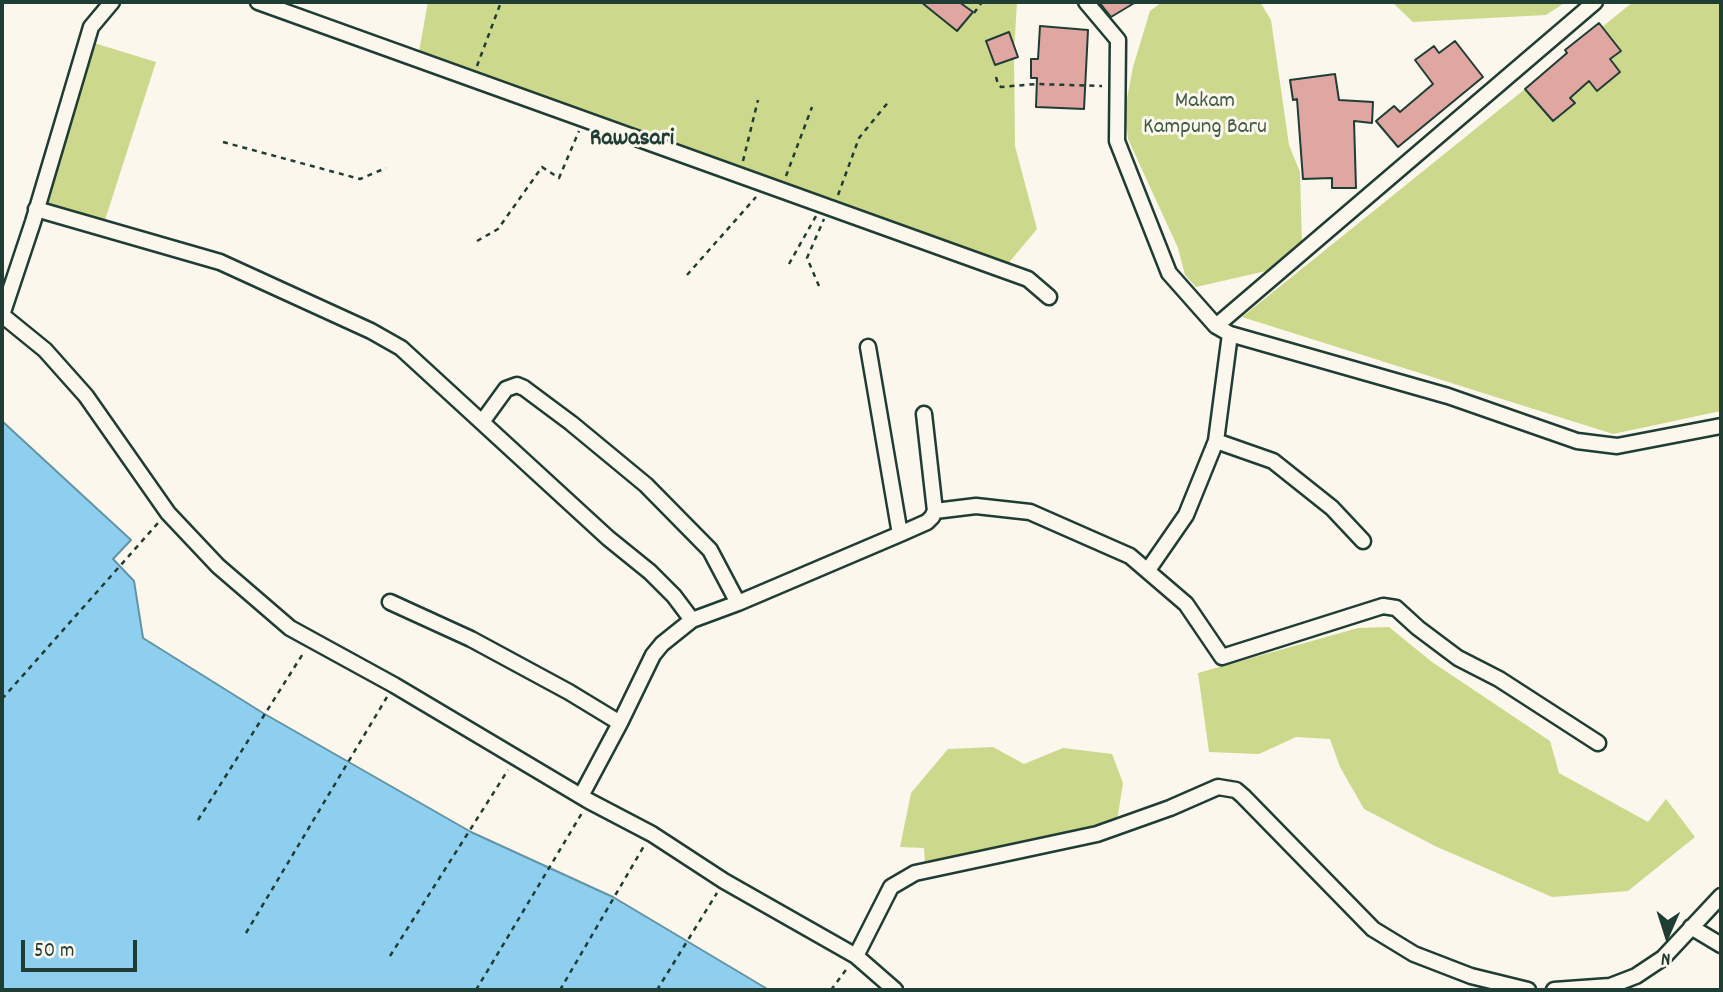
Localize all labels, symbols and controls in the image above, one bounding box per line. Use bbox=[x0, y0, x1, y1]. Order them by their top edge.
park label: Makam Kampung Baru bbox=[1143, 89, 1267, 143]
district label: Rawasari bbox=[590, 127, 674, 155]
north arrow bbox=[1632, 901, 1702, 971]
scale bar bbox=[24, 926, 140, 970]
text: 50 m bbox=[34, 937, 74, 967]
text: N bbox=[1660, 944, 1671, 971]

